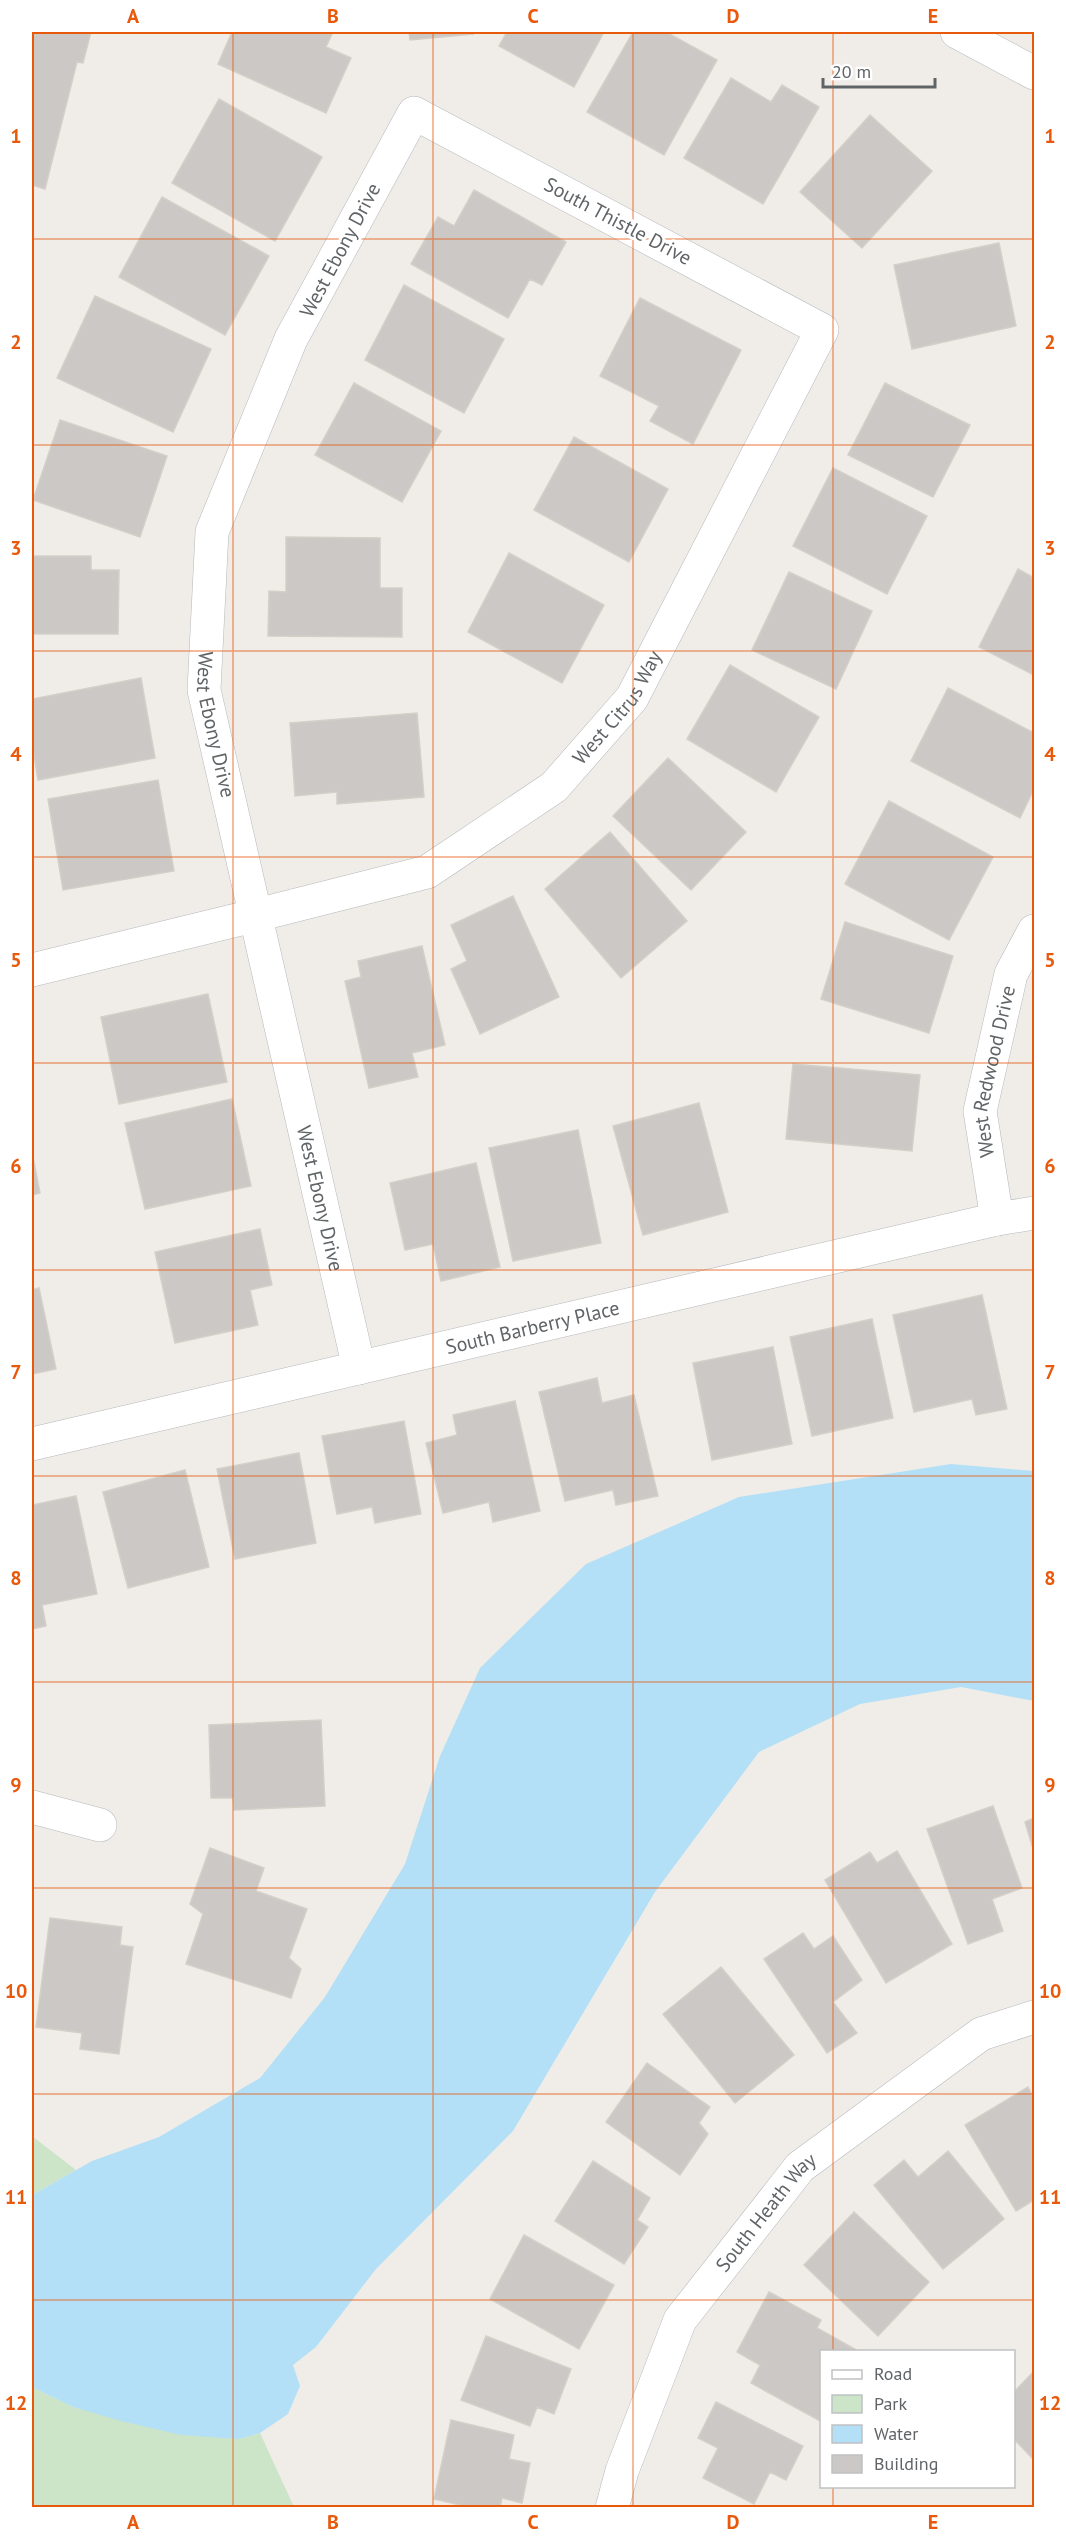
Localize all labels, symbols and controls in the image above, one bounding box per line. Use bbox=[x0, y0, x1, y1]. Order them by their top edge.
text: A bbox=[127, 3, 140, 29]
text: B bbox=[327, 3, 339, 29]
text: C bbox=[527, 3, 539, 29]
text: D bbox=[727, 3, 740, 29]
text: E bbox=[928, 3, 938, 29]
scale bar bbox=[823, 51, 936, 89]
text: 20 m bbox=[832, 60, 871, 83]
text: 1 bbox=[10, 123, 22, 149]
text: 1 bbox=[1044, 123, 1056, 149]
street label: South Thistle Drive bbox=[540, 171, 696, 271]
street label: West Ebony Drive bbox=[294, 178, 386, 322]
text: 2 bbox=[10, 329, 22, 355]
text: 2 bbox=[1044, 329, 1056, 355]
text: 3 bbox=[10, 535, 22, 561]
text: 3 bbox=[1044, 535, 1056, 561]
street label: West Citrus Way bbox=[567, 645, 668, 770]
street label: West Ebony Drive bbox=[191, 651, 241, 800]
text: 4 bbox=[10, 741, 22, 767]
text: 4 bbox=[1044, 741, 1056, 767]
text: 5 bbox=[10, 947, 22, 973]
text: 5 bbox=[1044, 947, 1056, 973]
street label: West Redwood Drive bbox=[967, 983, 1021, 1159]
street label: West Ebony Drive bbox=[291, 1123, 349, 1274]
text: 6 bbox=[10, 1153, 22, 1179]
text: 6 bbox=[1044, 1153, 1056, 1179]
street label: South Barberry Place bbox=[443, 1294, 622, 1360]
text: 7 bbox=[10, 1359, 22, 1385]
text: 7 bbox=[1044, 1359, 1056, 1385]
text: 8 bbox=[10, 1565, 22, 1591]
text: 8 bbox=[1044, 1565, 1056, 1591]
text: 9 bbox=[10, 1772, 22, 1798]
text: 9 bbox=[1044, 1772, 1056, 1798]
text: 10 bbox=[5, 1978, 27, 2004]
text: 10 bbox=[1039, 1978, 1061, 2004]
street label: South Heath Way bbox=[710, 2146, 822, 2277]
text: 11 bbox=[5, 2184, 27, 2210]
text: 11 bbox=[1039, 2184, 1061, 2210]
legend bbox=[820, 2350, 1015, 2488]
text: Road bbox=[874, 2362, 912, 2385]
text: 12 bbox=[5, 2390, 27, 2416]
text: 12 bbox=[1039, 2390, 1061, 2416]
text: Park bbox=[874, 2392, 907, 2415]
text: Water bbox=[874, 2422, 918, 2445]
text: Building bbox=[874, 2452, 938, 2475]
text: A bbox=[127, 2509, 140, 2535]
text: B bbox=[327, 2509, 339, 2535]
text: C bbox=[527, 2509, 539, 2535]
text: D bbox=[727, 2509, 740, 2535]
text: E bbox=[928, 2509, 938, 2535]

